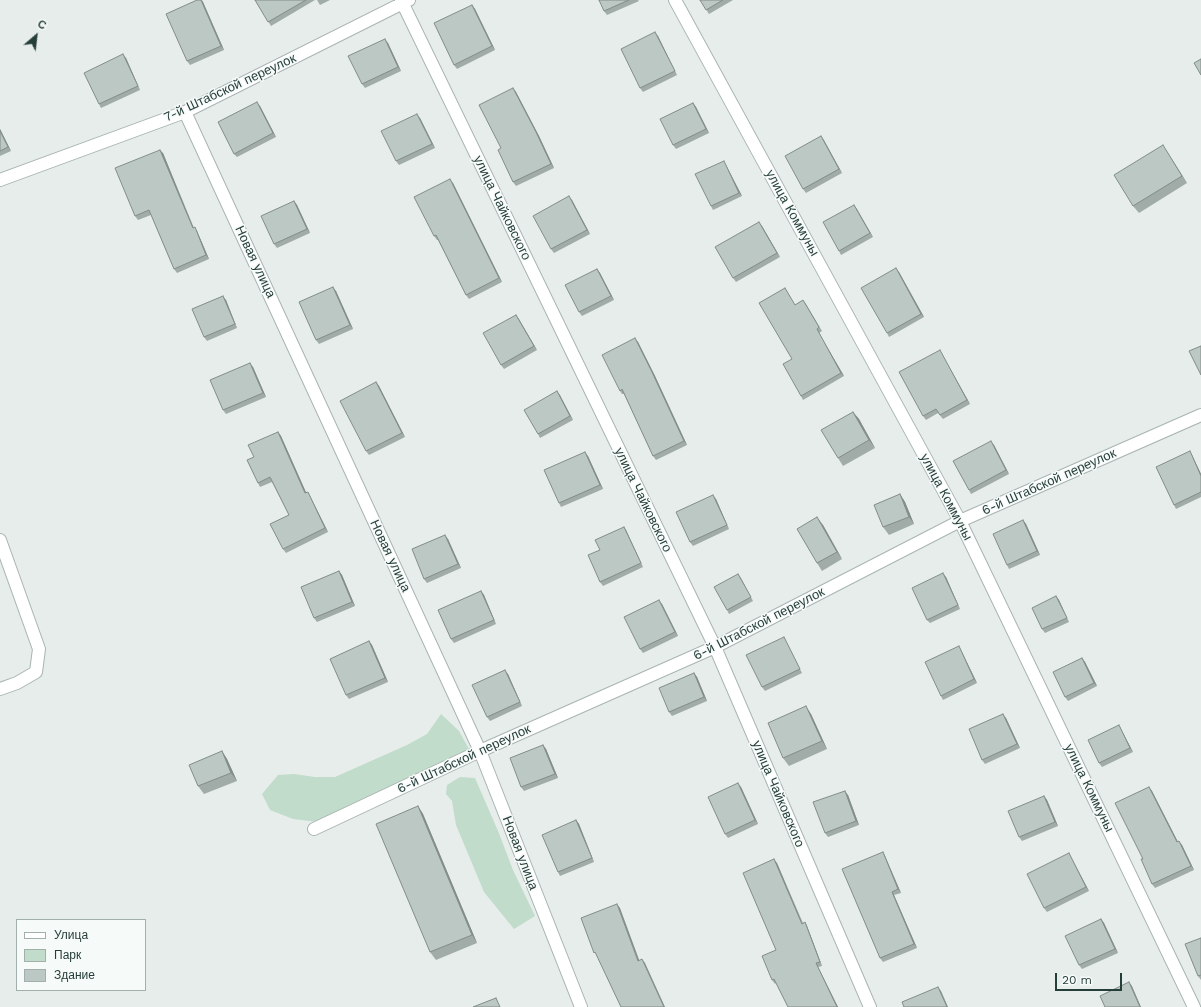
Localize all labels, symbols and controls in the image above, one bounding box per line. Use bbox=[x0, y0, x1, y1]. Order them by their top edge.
north arrow bbox=[16, 16, 56, 56]
text: С bbox=[35, 17, 48, 33]
street label: 7-й Штабской переулок bbox=[161, 51, 299, 125]
street label: улица Чайковского bbox=[470, 153, 534, 263]
street label: улица Коммуны bbox=[762, 167, 822, 259]
street label: Новая улица bbox=[231, 223, 279, 301]
street label: улица Чайковского bbox=[611, 445, 675, 555]
street label: 6-й Штабской переулок bbox=[980, 445, 1118, 519]
street label: улица Коммуны bbox=[917, 451, 975, 543]
street label: Новая улица bbox=[366, 517, 414, 595]
street label: 6-й Штабской переулок bbox=[691, 584, 827, 664]
street label: 6-й Штабской переулок bbox=[395, 721, 533, 797]
street label: улица Чайковского bbox=[748, 738, 808, 850]
street label: улица Коммуны bbox=[1061, 741, 1117, 835]
street label: Новая улица bbox=[499, 814, 541, 892]
legend bbox=[16, 919, 146, 991]
text: Улица bbox=[54, 928, 88, 942]
text: Парк bbox=[54, 948, 81, 962]
scale bar bbox=[1057, 965, 1124, 991]
text: Здание bbox=[54, 968, 95, 982]
text: 20 m bbox=[1062, 973, 1092, 987]

